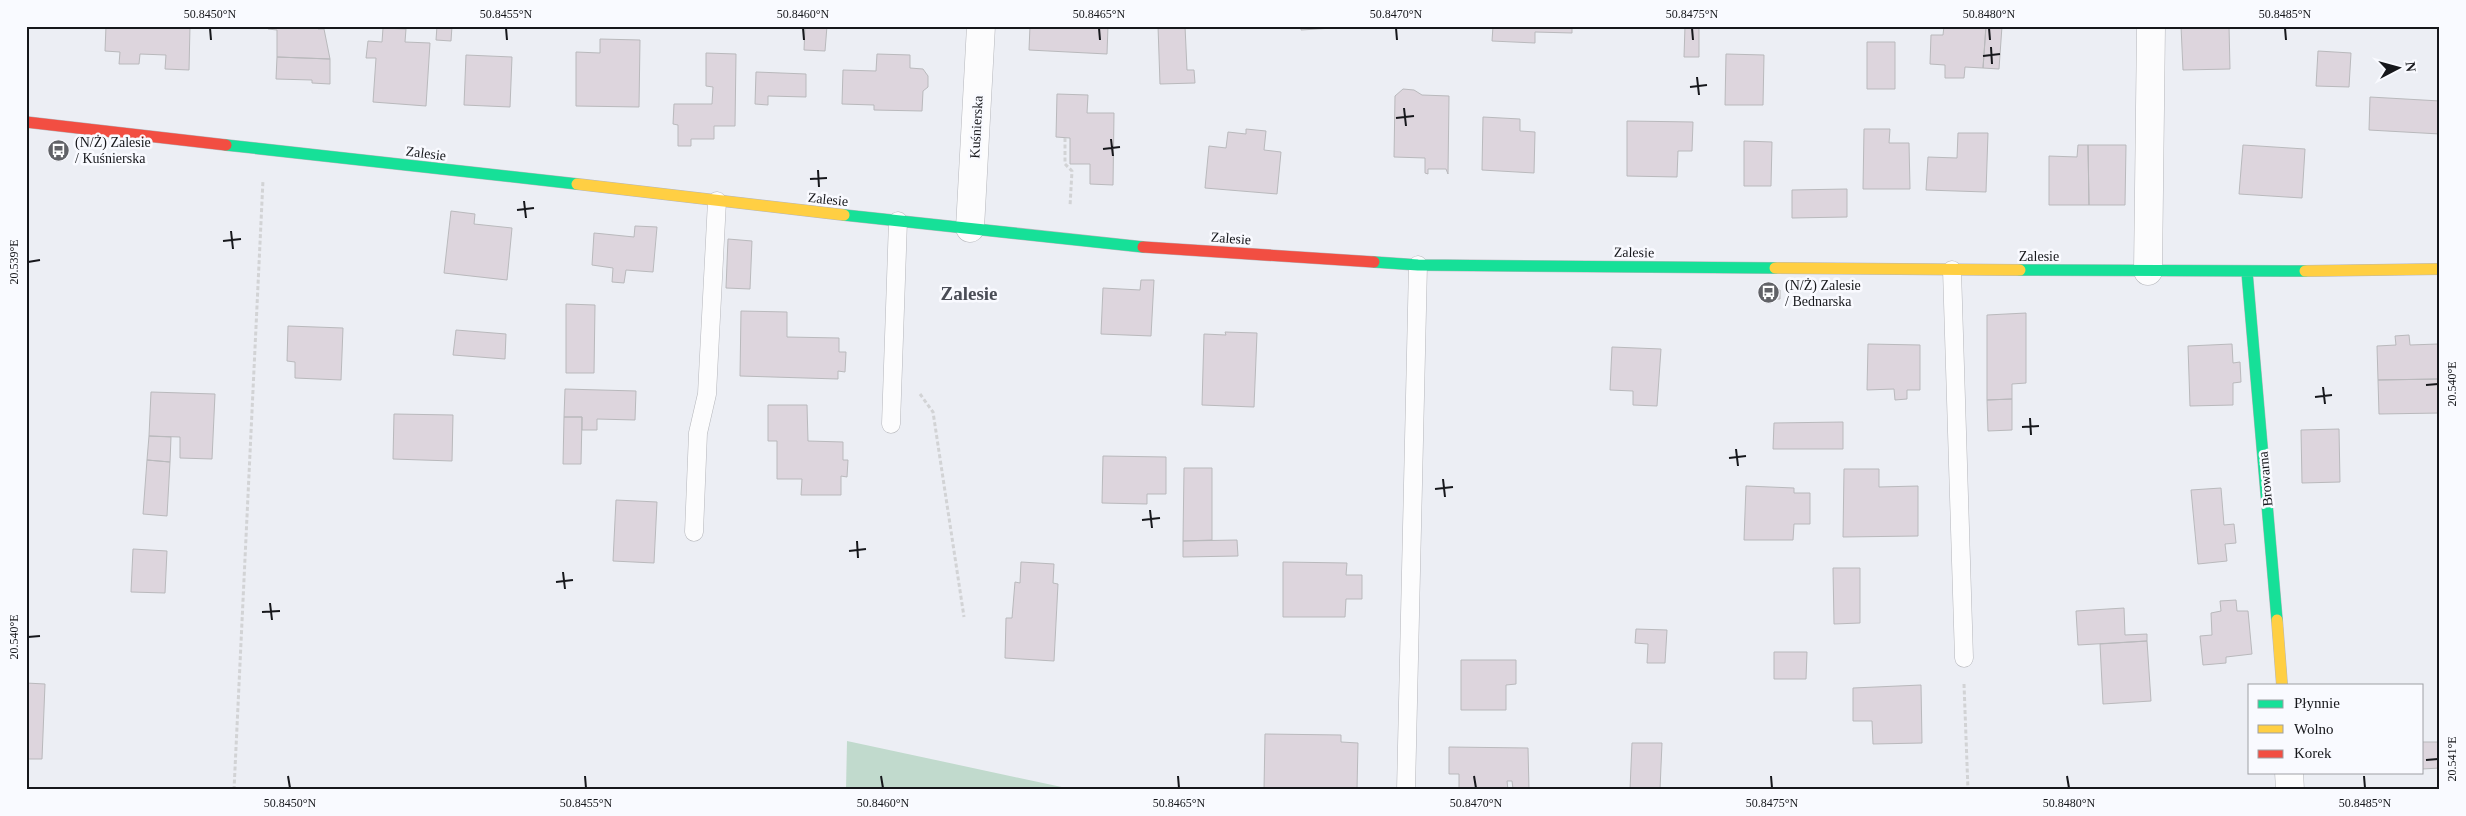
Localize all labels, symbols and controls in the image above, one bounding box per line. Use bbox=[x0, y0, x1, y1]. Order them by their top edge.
text: 50.8450°N bbox=[184, 7, 237, 21]
text: 50.8455°N bbox=[480, 7, 533, 21]
text: 50.8460°N bbox=[777, 7, 830, 21]
text: 50.8465°N bbox=[1073, 7, 1126, 21]
text: 50.8470°N bbox=[1370, 7, 1423, 21]
text: 50.8475°N bbox=[1666, 7, 1719, 21]
text: 50.8480°N bbox=[1963, 7, 2016, 21]
text: 50.8485°N bbox=[2259, 7, 2312, 21]
north arrow bbox=[2374, 42, 2424, 92]
text: N bbox=[2402, 61, 2418, 73]
street label: Kuśnierska bbox=[967, 94, 986, 159]
place label: (N/Ż) Zalesie / Kuśnierska bbox=[75, 135, 151, 166]
bus stop icon: (N/Ż) Zalesie / Kuśnierska bbox=[47, 138, 71, 162]
street label: Zalesie bbox=[405, 144, 447, 163]
street label: Zalesie bbox=[807, 190, 849, 209]
street label: Zalesie bbox=[1210, 230, 1252, 247]
text: 20.539°E bbox=[7, 239, 21, 285]
street label: Zalesie bbox=[1614, 245, 1654, 260]
street label: Zalesie bbox=[2019, 249, 2059, 264]
place label: (N/Ż) Zalesie / Bednarska bbox=[1785, 278, 1861, 309]
bus stop icon: (N/Ż) Zalesie / Bednarska bbox=[1757, 281, 1781, 305]
district label: Zalesie bbox=[941, 283, 998, 304]
text: 20.540°E bbox=[2445, 361, 2459, 407]
street label: Browarna bbox=[2256, 450, 2275, 507]
text: 20.540°E bbox=[7, 614, 21, 660]
legend bbox=[2248, 684, 2424, 774]
text: Płynnie bbox=[2294, 695, 2340, 711]
text: Wolno bbox=[2294, 721, 2334, 737]
text: 20.541°E bbox=[2445, 736, 2459, 782]
text: Korek bbox=[2294, 745, 2332, 761]
text: 50.8450°N bbox=[264, 796, 317, 810]
text: 50.8455°N bbox=[560, 796, 613, 810]
text: 50.8460°N bbox=[857, 796, 910, 810]
text: 50.8465°N bbox=[1153, 796, 1206, 810]
text: 50.8470°N bbox=[1450, 796, 1503, 810]
text: 50.8475°N bbox=[1746, 796, 1799, 810]
text: 50.8480°N bbox=[2043, 796, 2096, 810]
text: 50.8485°N bbox=[2339, 796, 2392, 810]

